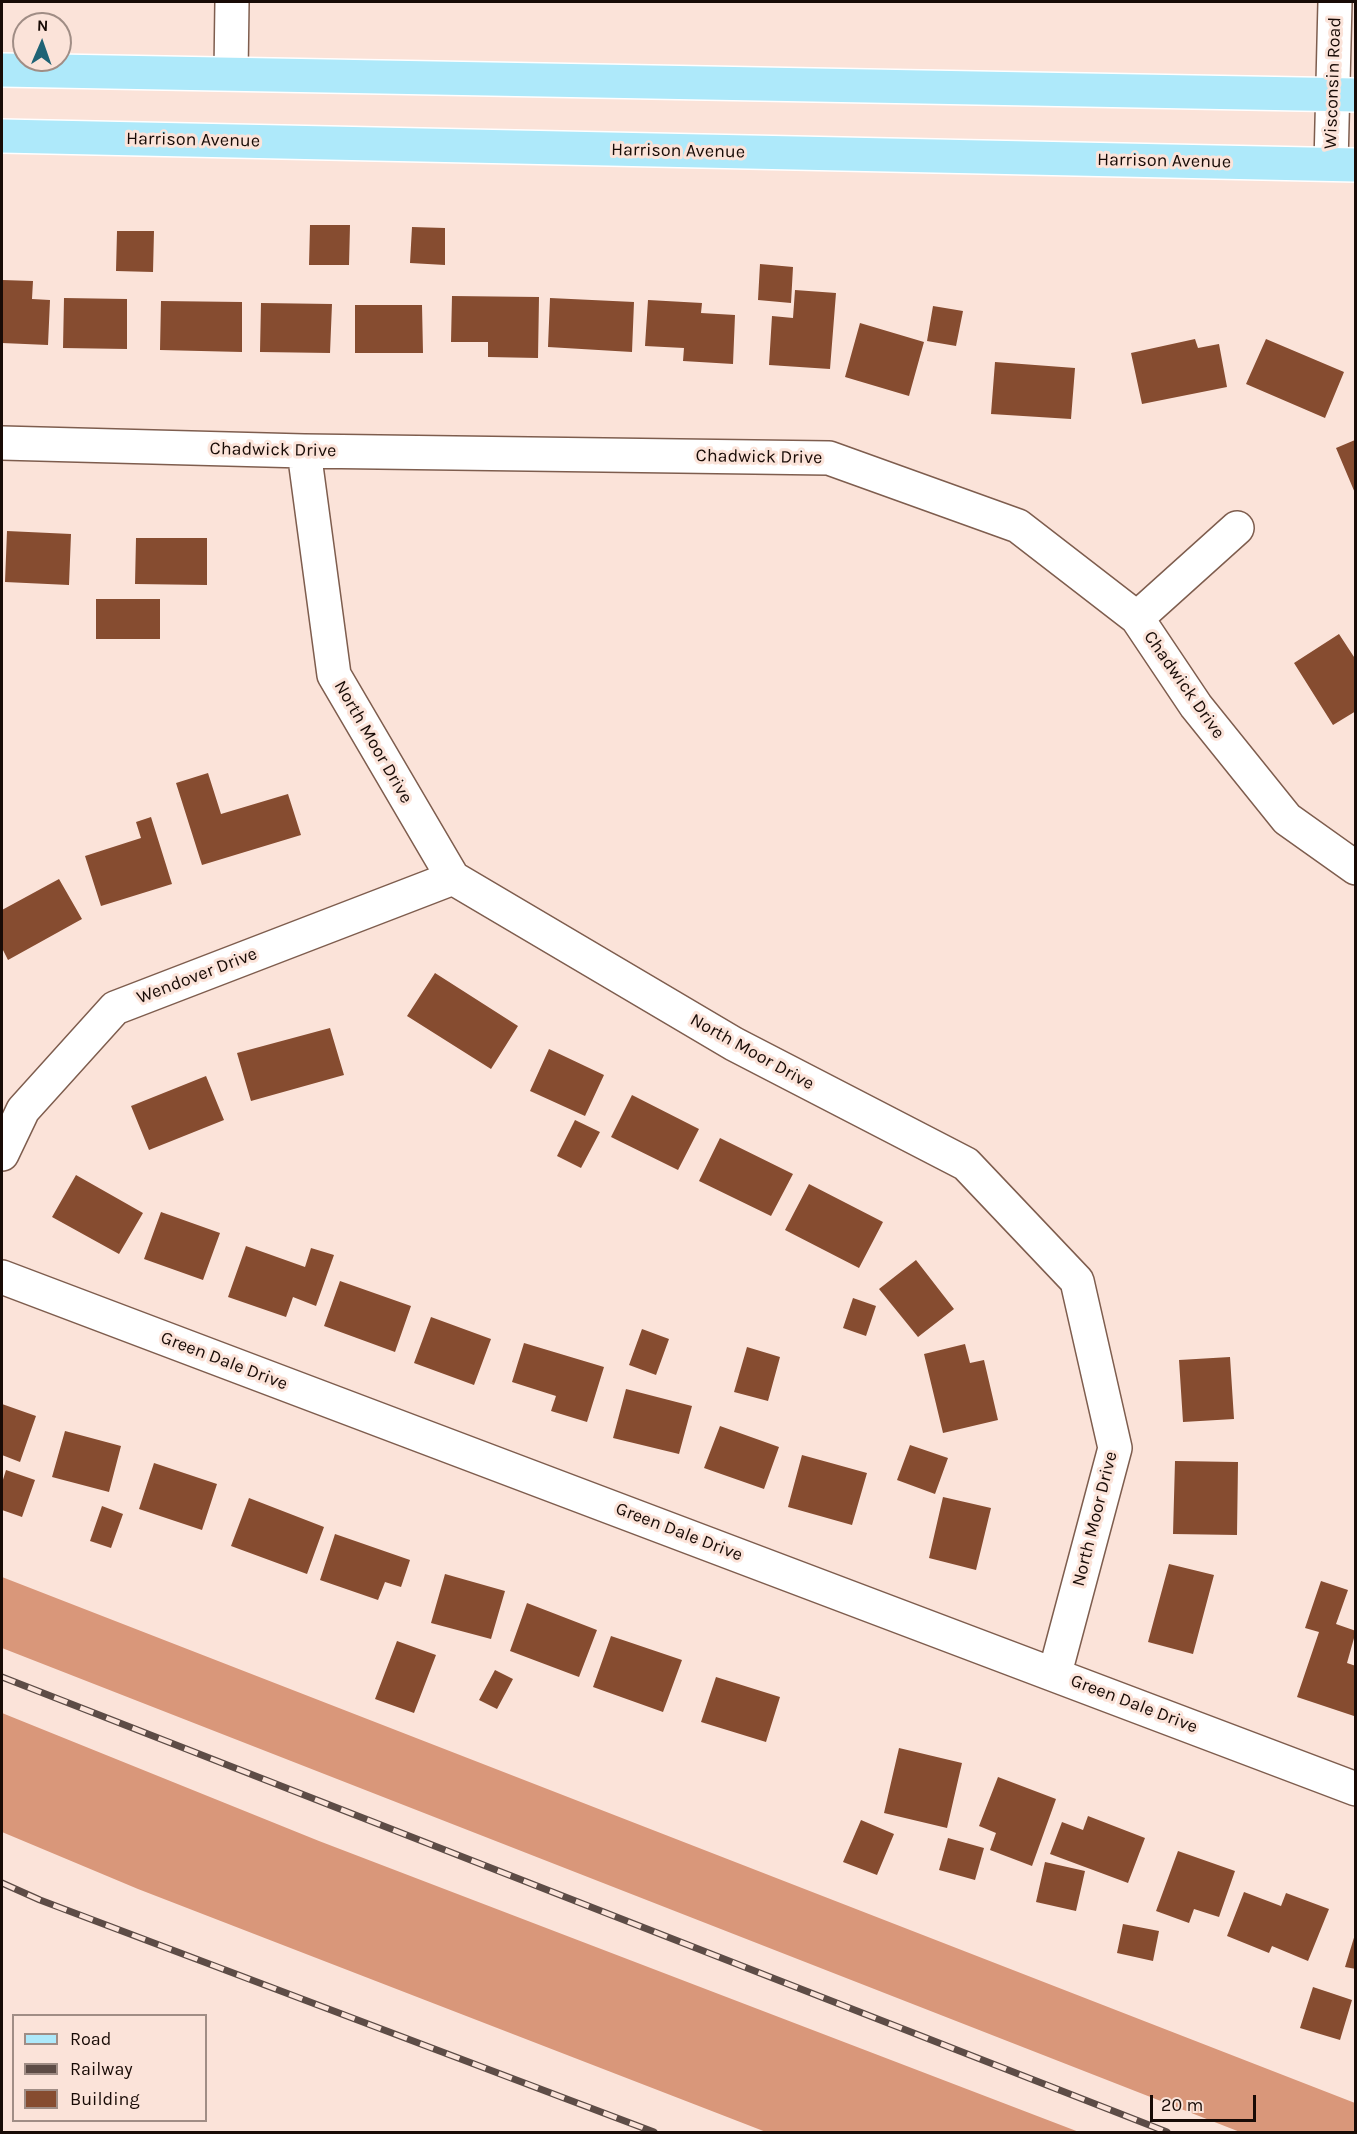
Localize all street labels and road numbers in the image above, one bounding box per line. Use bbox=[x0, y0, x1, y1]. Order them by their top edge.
street label: Wisconsin Road bbox=[1320, 17, 1346, 149]
street label: Harrison Avenue bbox=[126, 128, 260, 152]
street label: Harrison Avenue bbox=[611, 139, 745, 163]
street label: Harrison Avenue bbox=[1097, 149, 1231, 173]
street label: Chadwick Drive bbox=[210, 438, 336, 462]
street label: Chadwick Drive bbox=[696, 445, 822, 469]
street label: Chadwick Drive bbox=[1139, 627, 1229, 743]
street label: North Moor Drive bbox=[329, 677, 417, 807]
street label: Wendover Drive bbox=[134, 943, 260, 1009]
street label: North Moor Drive bbox=[686, 1009, 818, 1095]
street label: Green Dale Drive bbox=[158, 1327, 290, 1395]
street label: North Moor Drive bbox=[1068, 1449, 1122, 1589]
street label: Green Dale Drive bbox=[613, 1498, 745, 1566]
street label: Green Dale Drive bbox=[1068, 1670, 1200, 1738]

